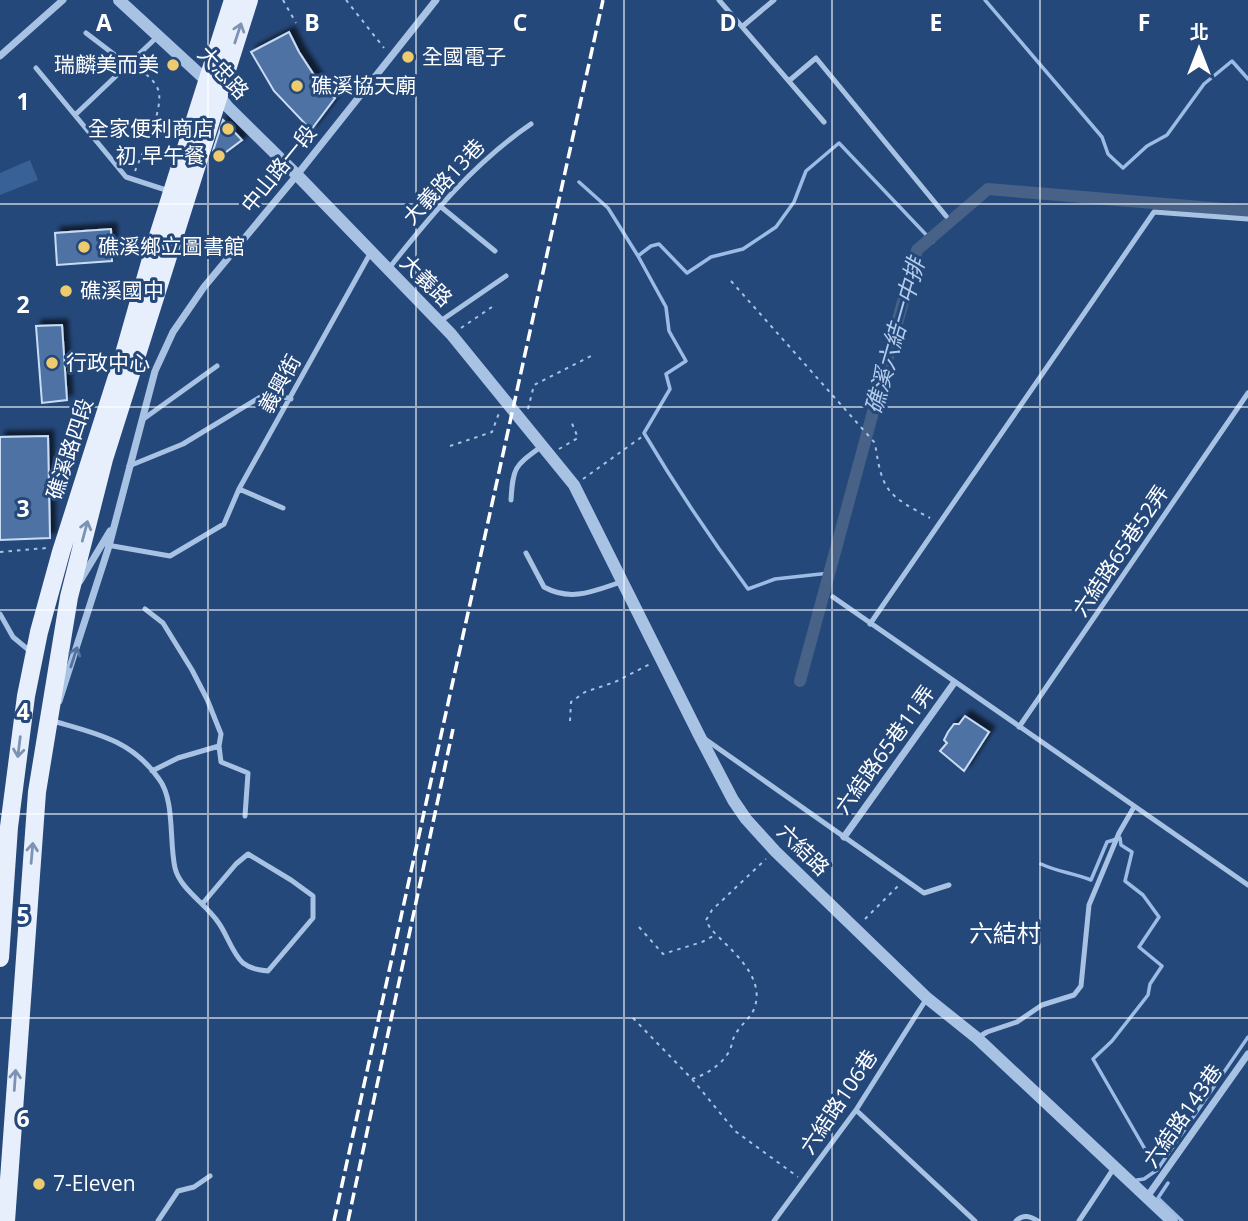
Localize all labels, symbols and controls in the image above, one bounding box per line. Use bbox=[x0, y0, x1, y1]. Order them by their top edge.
text: A bbox=[96, 6, 112, 38]
text: B bbox=[304, 6, 320, 38]
text: C bbox=[513, 6, 527, 38]
text: D bbox=[719, 6, 737, 38]
text: E bbox=[930, 6, 942, 38]
text: F bbox=[1138, 6, 1150, 38]
north arrow bbox=[1164, 14, 1234, 84]
text: 北 bbox=[1189, 19, 1209, 45]
one-way arrow bbox=[233, 22, 246, 44]
street label: 大忠路 bbox=[192, 40, 255, 105]
place label: 全國電子 bbox=[422, 42, 506, 70]
marker: 全國電子 bbox=[400, 49, 416, 65]
place label: 瑞麟美而美 bbox=[54, 50, 159, 78]
marker: 瑞麟美而美 bbox=[165, 57, 181, 73]
place label: 礁溪協天廟 bbox=[311, 71, 416, 99]
marker: 礁溪協天廟 bbox=[289, 78, 305, 94]
text: 1 bbox=[16, 85, 30, 117]
place label: 全家便利商店 bbox=[88, 114, 214, 142]
street label: 中山路一段 bbox=[234, 119, 322, 218]
marker: 全家便利商店 bbox=[220, 121, 236, 137]
street label: 大義路13巷 bbox=[396, 132, 490, 230]
place label: 初 早午餐 bbox=[116, 141, 205, 169]
marker: 初 早午餐 bbox=[211, 148, 227, 164]
place label: 礁溪鄉立圖書館 bbox=[98, 232, 245, 260]
marker: 礁溪鄉立圖書館 bbox=[76, 239, 92, 255]
street label: 大義路 bbox=[395, 248, 459, 312]
water label: 礁溪六結一中排 bbox=[856, 251, 932, 418]
place label: 礁溪國中 bbox=[80, 276, 164, 304]
marker: 礁溪國中 bbox=[58, 283, 74, 299]
text: 2 bbox=[16, 288, 30, 320]
place label: 行政中心 bbox=[66, 348, 150, 376]
street label: 義興街 bbox=[252, 349, 307, 418]
marker: 行政中心 bbox=[44, 355, 60, 371]
street label: 礁溪路四段 bbox=[40, 394, 99, 503]
street label: 六結路65巷52弄 bbox=[1066, 479, 1175, 622]
text: 3 bbox=[16, 492, 30, 524]
one-way arrow bbox=[79, 520, 92, 543]
one-way arrow bbox=[68, 646, 81, 668]
street label: 六結路65巷11弄 bbox=[828, 679, 940, 820]
text: 4 bbox=[16, 695, 30, 727]
one-way arrow bbox=[13, 735, 26, 758]
street label: 六結路 bbox=[772, 817, 836, 881]
one-way arrow bbox=[25, 842, 38, 864]
text: 5 bbox=[16, 899, 30, 931]
district label: 六結村 bbox=[969, 916, 1041, 949]
street label: 六結路106巷 bbox=[793, 1044, 883, 1159]
street label: 六結路143巷 bbox=[1136, 1058, 1228, 1173]
one-way arrow bbox=[9, 1068, 22, 1091]
text: 6 bbox=[16, 1102, 30, 1134]
place label: 7-Eleven bbox=[53, 1169, 136, 1197]
marker: 7-Eleven bbox=[31, 1176, 47, 1192]

